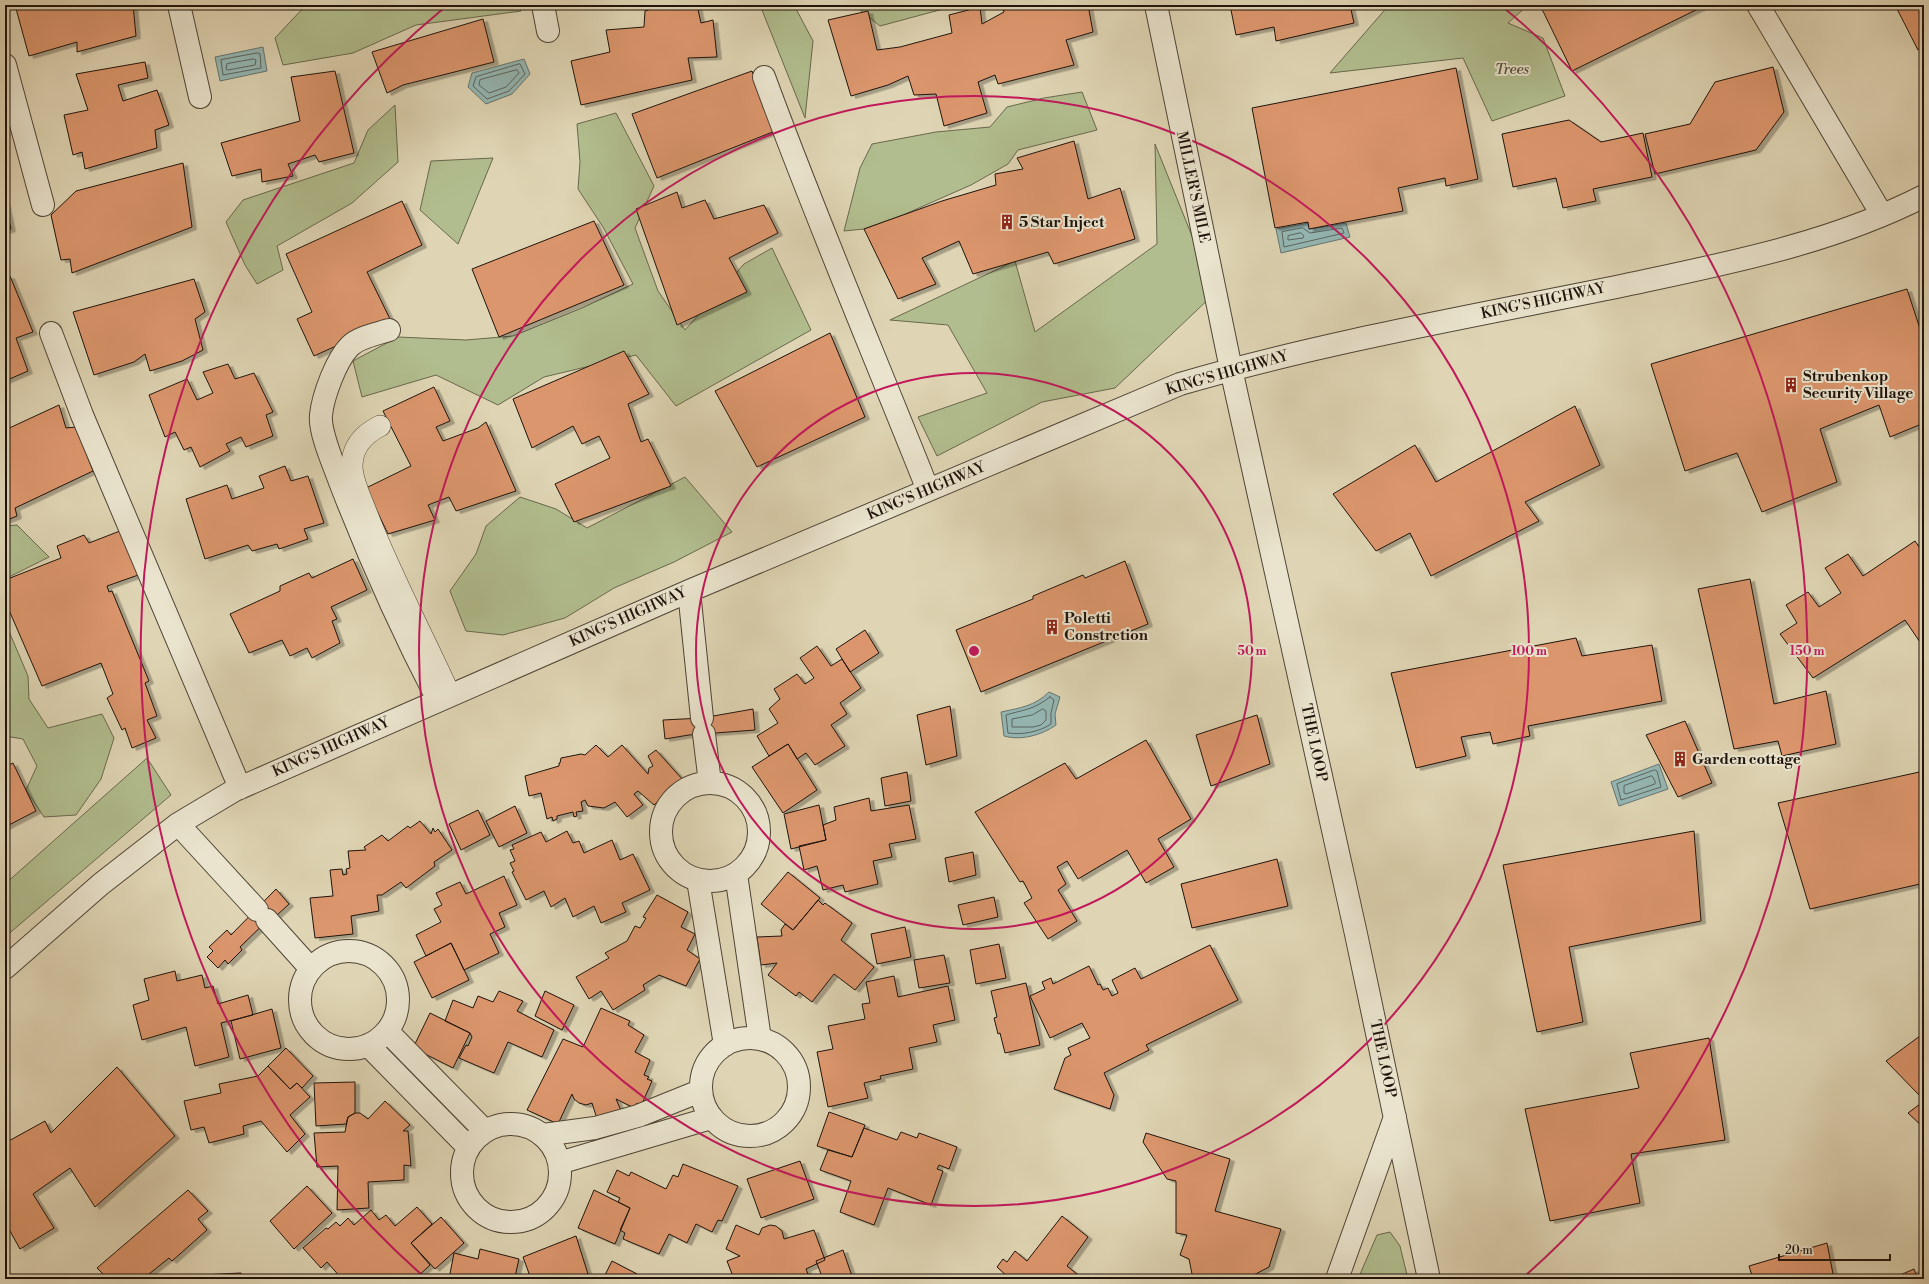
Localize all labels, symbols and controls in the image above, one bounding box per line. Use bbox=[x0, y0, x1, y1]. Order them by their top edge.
park label: Trees bbox=[1495, 60, 1530, 79]
street label: MILLER'S MILE bbox=[1172, 129, 1214, 245]
building icon: 5 Star Inject bbox=[998, 213, 1016, 231]
place label: 5 Star Inject bbox=[1019, 213, 1105, 232]
street label: KING'S HIGHWAY bbox=[1479, 278, 1608, 323]
street label: KING'S HIGHWAY bbox=[1164, 346, 1291, 400]
place label: Strubenkop Security Village bbox=[1803, 367, 1913, 403]
building icon: Strubenkop Security Village bbox=[1782, 376, 1800, 394]
street label: KING'S HIGHWAY bbox=[864, 457, 989, 524]
street label: KING'S HIGHWAY bbox=[566, 582, 691, 651]
place label: Poletti Constrction bbox=[1064, 609, 1149, 645]
building icon: Poletti Constrction bbox=[1043, 618, 1061, 636]
centre of rings bbox=[967, 644, 981, 658]
text: 50 m bbox=[1237, 644, 1267, 659]
text: 100 m bbox=[1511, 644, 1547, 659]
text: 150 m bbox=[1790, 644, 1824, 659]
street label: THE LOOP bbox=[1296, 702, 1332, 784]
street label: KING'S HIGHWAY bbox=[269, 712, 394, 781]
building icon: Garden cottage bbox=[1671, 750, 1689, 768]
place label: Garden cottage bbox=[1692, 750, 1801, 769]
street label: THE LOOP bbox=[1365, 1018, 1401, 1100]
scale bar bbox=[1779, 1236, 1890, 1262]
text: 20 m bbox=[1785, 1243, 1813, 1258]

